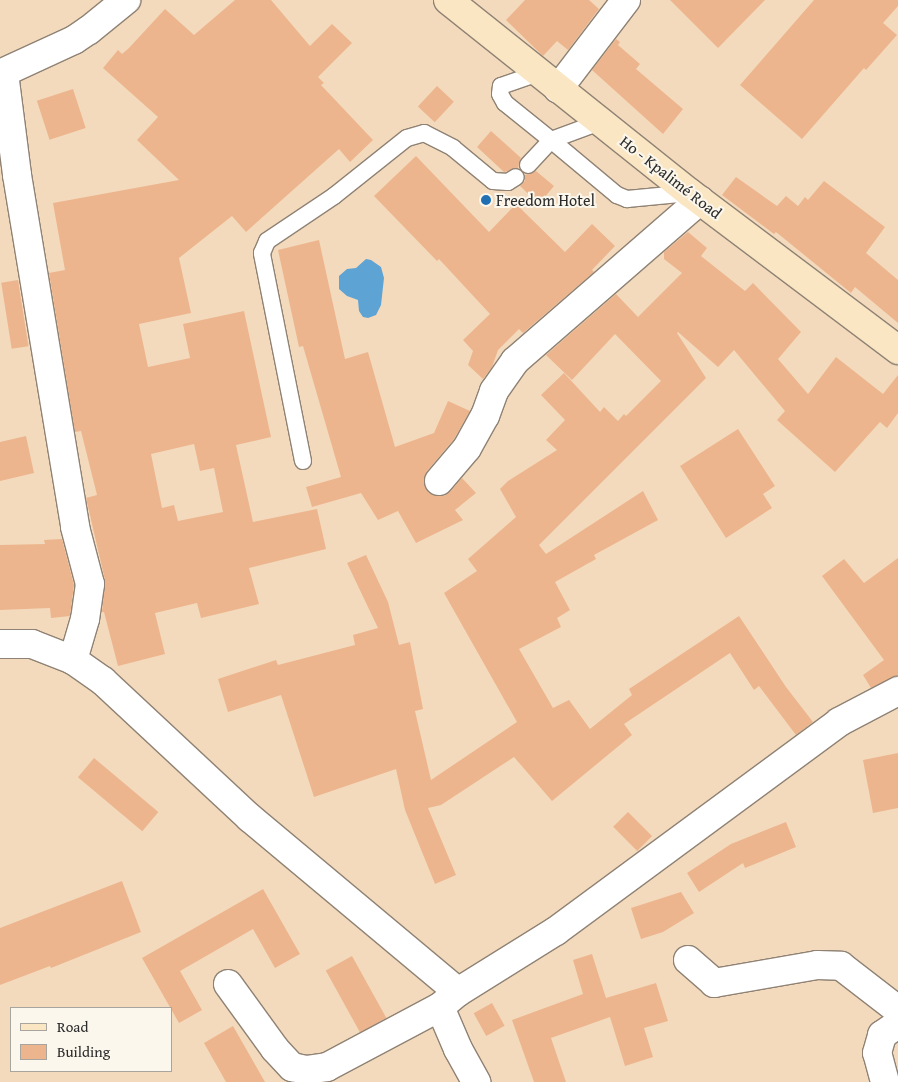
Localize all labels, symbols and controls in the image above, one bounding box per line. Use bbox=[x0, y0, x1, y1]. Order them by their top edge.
street label: Ho - Kpalimé Road bbox=[616, 131, 726, 223]
place label: Freedom Hotel bbox=[496, 190, 595, 210]
marker: Freedom Hotel bbox=[480, 194, 492, 206]
legend bbox=[10, 1007, 172, 1072]
text: Road bbox=[57, 1016, 88, 1037]
text: Building bbox=[57, 1041, 110, 1062]

